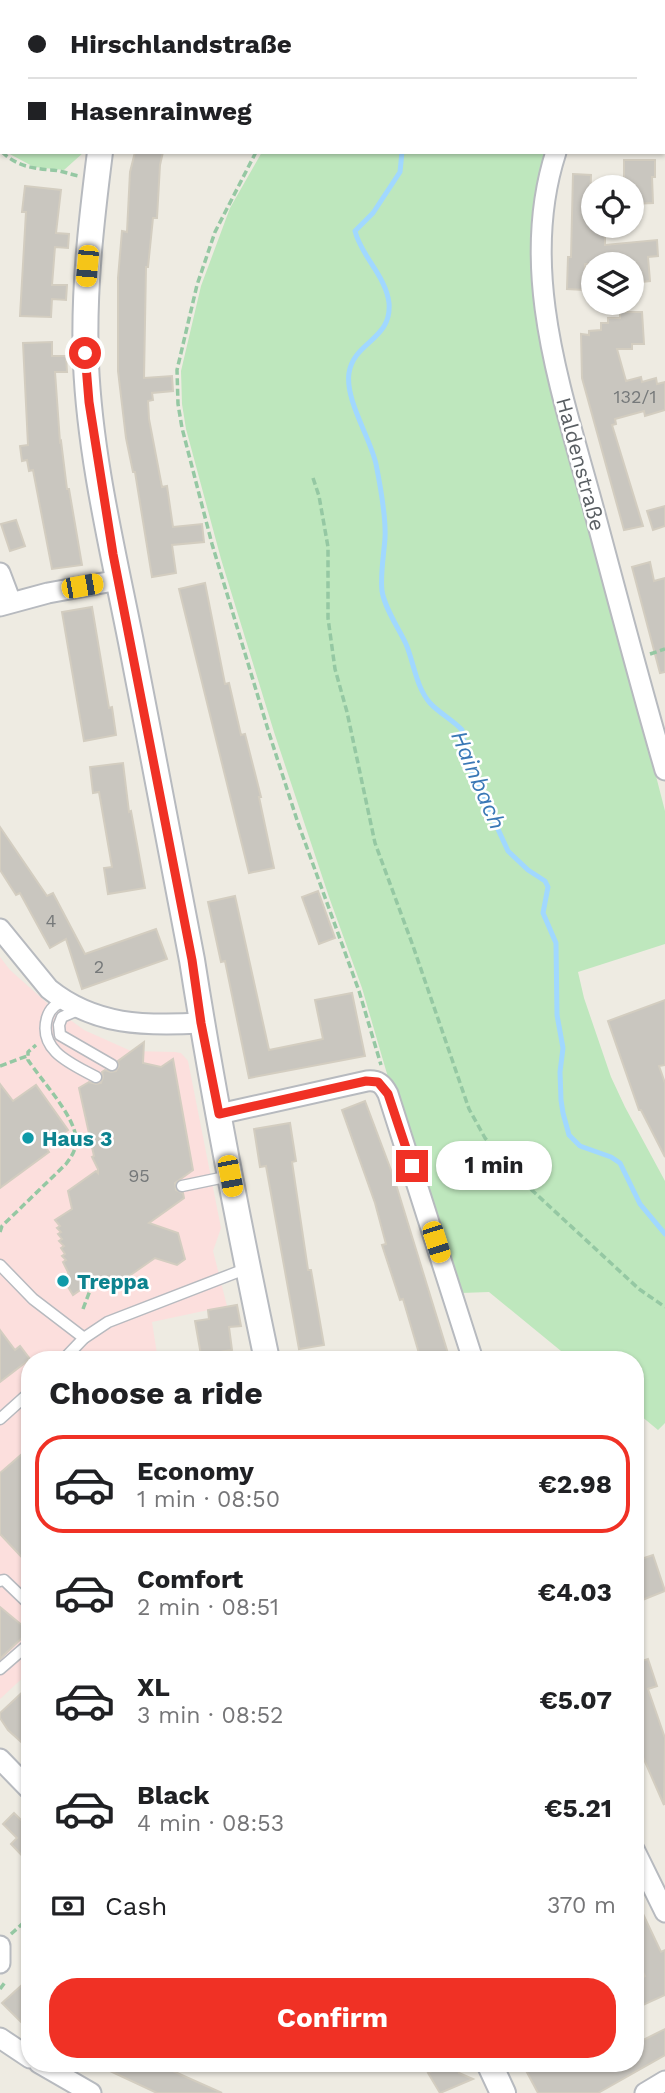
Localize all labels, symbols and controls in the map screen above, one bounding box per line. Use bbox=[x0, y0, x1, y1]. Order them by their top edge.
text: Hirschlandstraße bbox=[70, 29, 292, 59]
text: Hasenrainweg bbox=[70, 96, 252, 126]
map controls bbox=[581, 175, 644, 315]
button: locate bbox=[581, 175, 644, 238]
car bbox=[75, 244, 100, 288]
button: layers bbox=[581, 252, 644, 315]
route start bbox=[69, 337, 101, 369]
house number: 132/1 bbox=[614, 386, 656, 407]
street label: Haldenstraße bbox=[551, 395, 611, 533]
car bbox=[60, 572, 105, 600]
water label: Hainbach bbox=[445, 727, 511, 833]
house number: 4 bbox=[46, 910, 57, 931]
house number: 2 bbox=[94, 956, 104, 977]
place label: Haus 3 bbox=[42, 1126, 112, 1151]
marker: Haus 3 bbox=[20, 1130, 36, 1146]
callout: 1 min bbox=[436, 1142, 552, 1190]
route end bbox=[396, 1150, 428, 1182]
text: 1 min bbox=[464, 1152, 524, 1179]
car bbox=[216, 1153, 245, 1199]
house number: 95 bbox=[128, 1165, 150, 1186]
car bbox=[420, 1219, 453, 1265]
place label: Treppa bbox=[77, 1269, 150, 1294]
marker: Treppa bbox=[55, 1273, 71, 1289]
text: Choose a ride bbox=[49, 1374, 263, 1412]
icon: car bbox=[53, 1453, 116, 1516]
text: Economy bbox=[137, 1456, 254, 1486]
text: €2.98 bbox=[538, 1469, 612, 1499]
text: 1 min · 08:50 bbox=[137, 1486, 280, 1513]
icon: car bbox=[53, 1561, 116, 1624]
text: Comfort bbox=[137, 1564, 243, 1594]
text: €4.03 bbox=[538, 1577, 612, 1607]
text: 2 min · 08:51 bbox=[137, 1594, 279, 1621]
icon: car bbox=[53, 1669, 116, 1732]
text: XL bbox=[137, 1672, 170, 1702]
text: €5.07 bbox=[539, 1685, 612, 1715]
text: 3 min · 08:52 bbox=[137, 1702, 284, 1729]
icon: car bbox=[53, 1777, 116, 1840]
text: Black bbox=[137, 1780, 209, 1810]
text: €5.21 bbox=[544, 1793, 612, 1823]
text: 4 min · 08:53 bbox=[137, 1810, 284, 1837]
icon: cash bbox=[49, 1887, 87, 1925]
text: Cash bbox=[105, 1891, 167, 1921]
text: 370 m bbox=[547, 1892, 616, 1919]
button: Confirm bbox=[49, 1978, 616, 2058]

